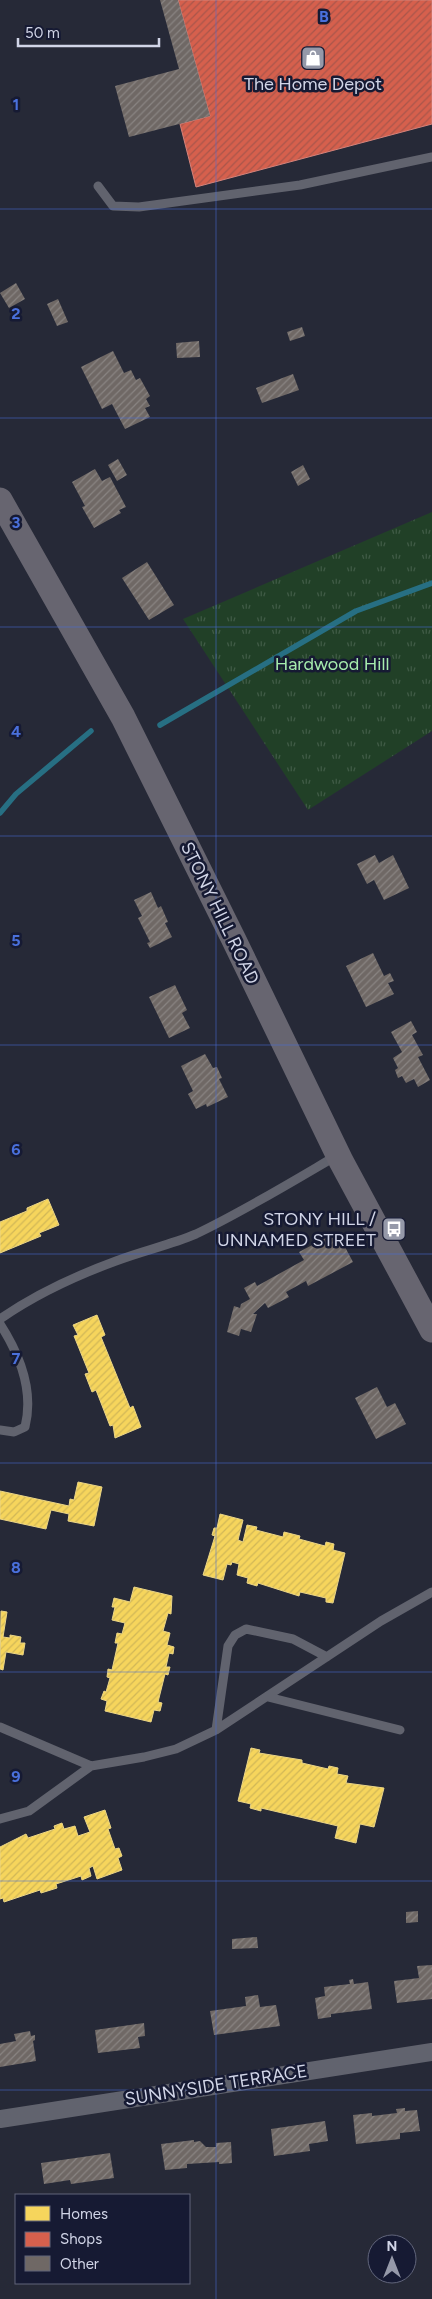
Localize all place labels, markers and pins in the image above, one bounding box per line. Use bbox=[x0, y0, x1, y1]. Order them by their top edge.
shop icon: The Home Depot bbox=[300, 45, 326, 71]
place label: The Home Depot bbox=[244, 73, 382, 95]
place label: STONY HILL / UNNAMED STREET bbox=[217, 1208, 376, 1251]
bus stop icon: STONY HILL / UNNAMED STREET bbox=[381, 1216, 407, 1242]

